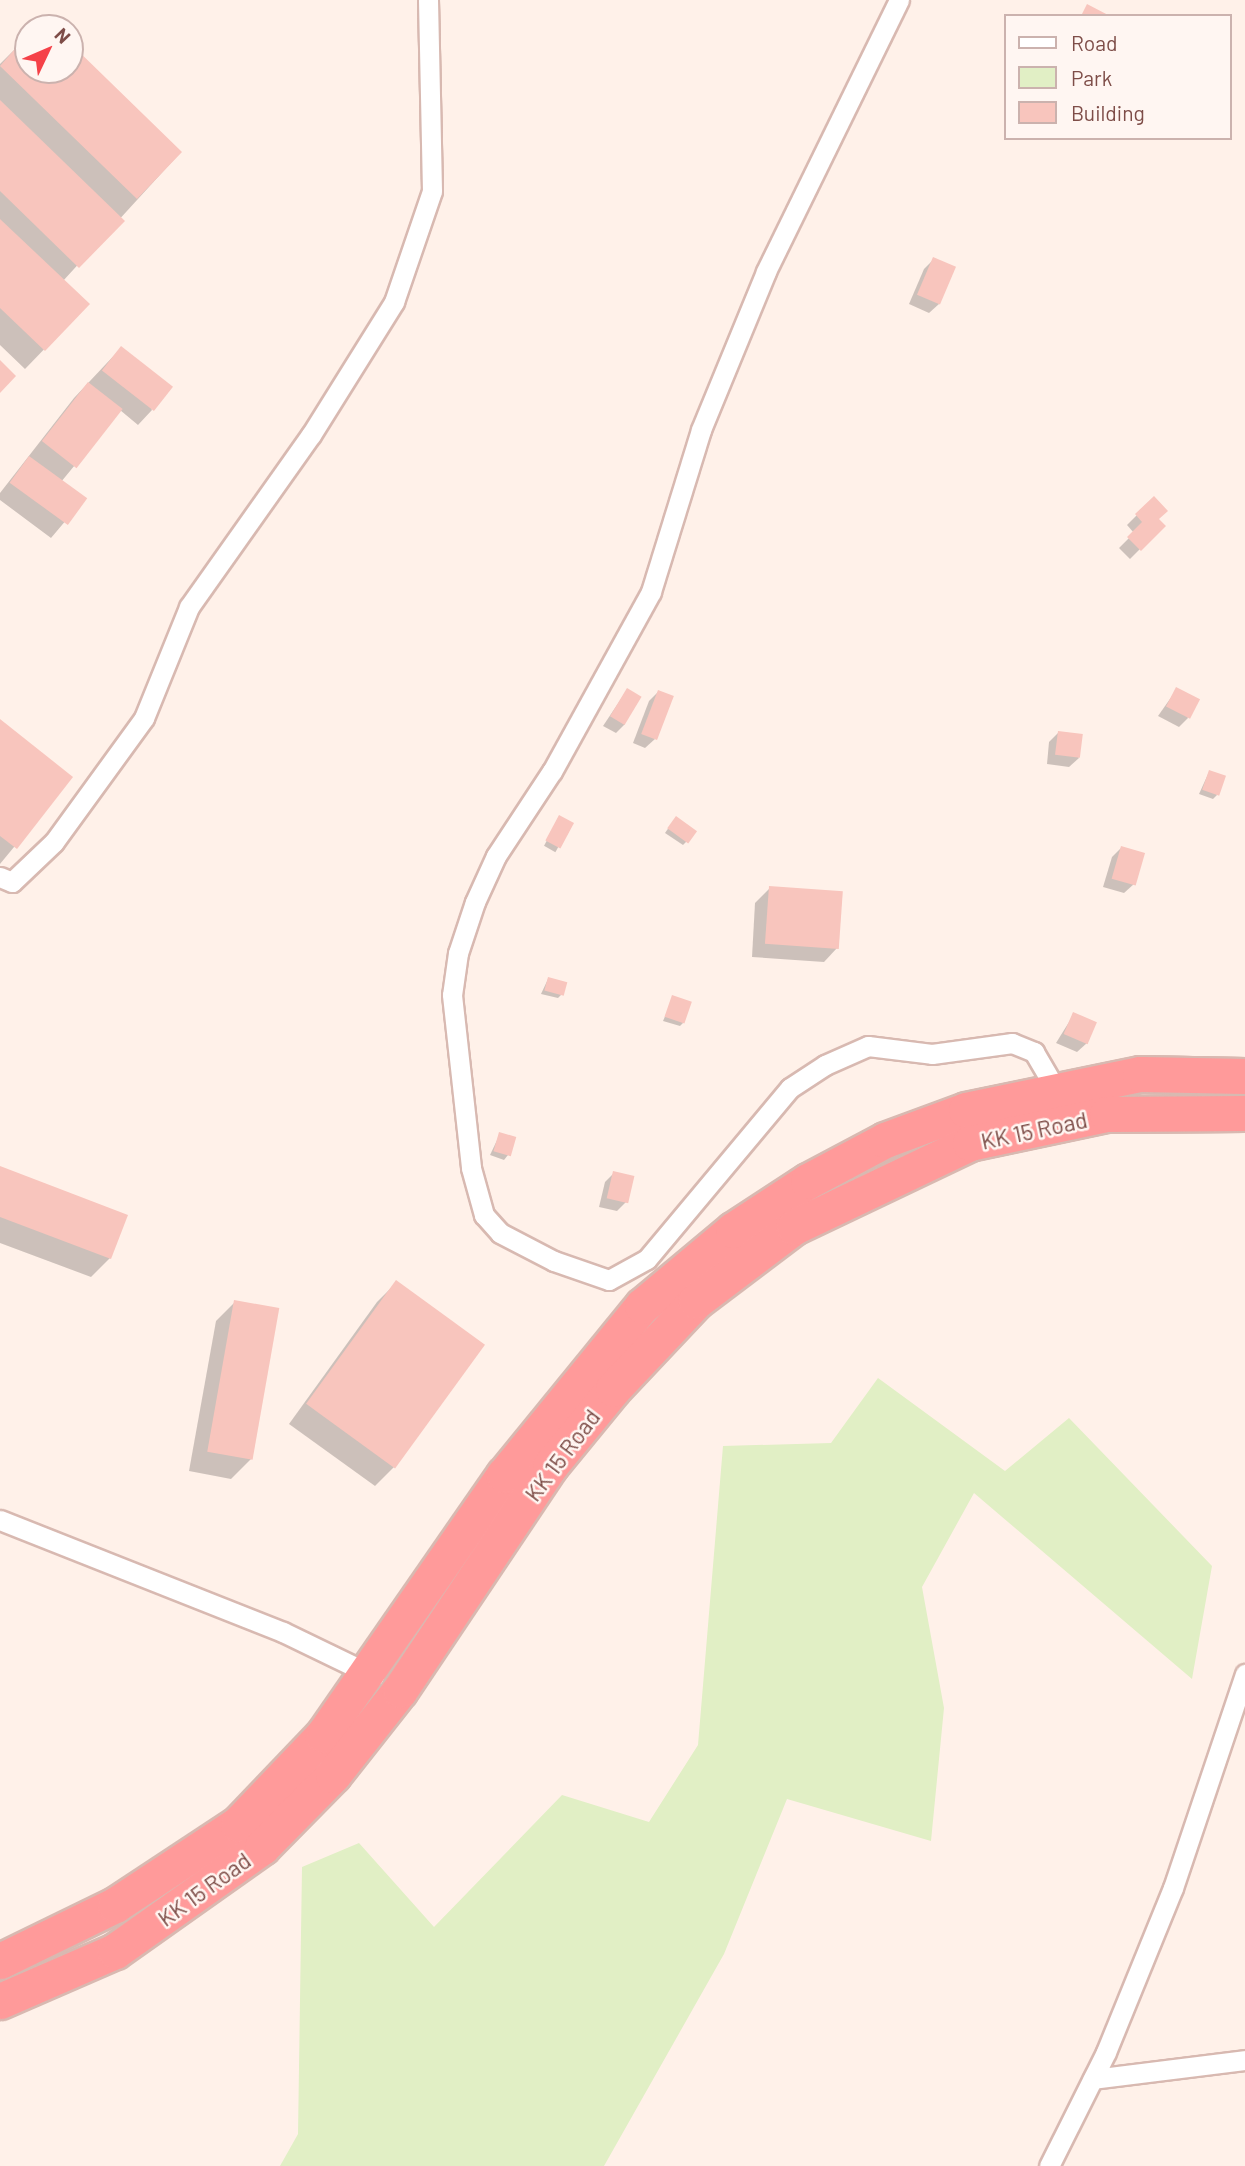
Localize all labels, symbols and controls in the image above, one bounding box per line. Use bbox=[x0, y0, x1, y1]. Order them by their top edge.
north arrow bbox=[14, 14, 84, 84]
legend bbox=[1004, 14, 1231, 140]
text: N bbox=[50, 23, 76, 48]
text: Road bbox=[1071, 30, 1117, 55]
text: Park bbox=[1071, 65, 1112, 90]
text: Building bbox=[1071, 100, 1145, 125]
street label: KK 15 Road bbox=[978, 1105, 1090, 1155]
street label: KK 15 Road bbox=[518, 1404, 606, 1506]
street label: KK 15 Road bbox=[152, 1846, 256, 1932]

